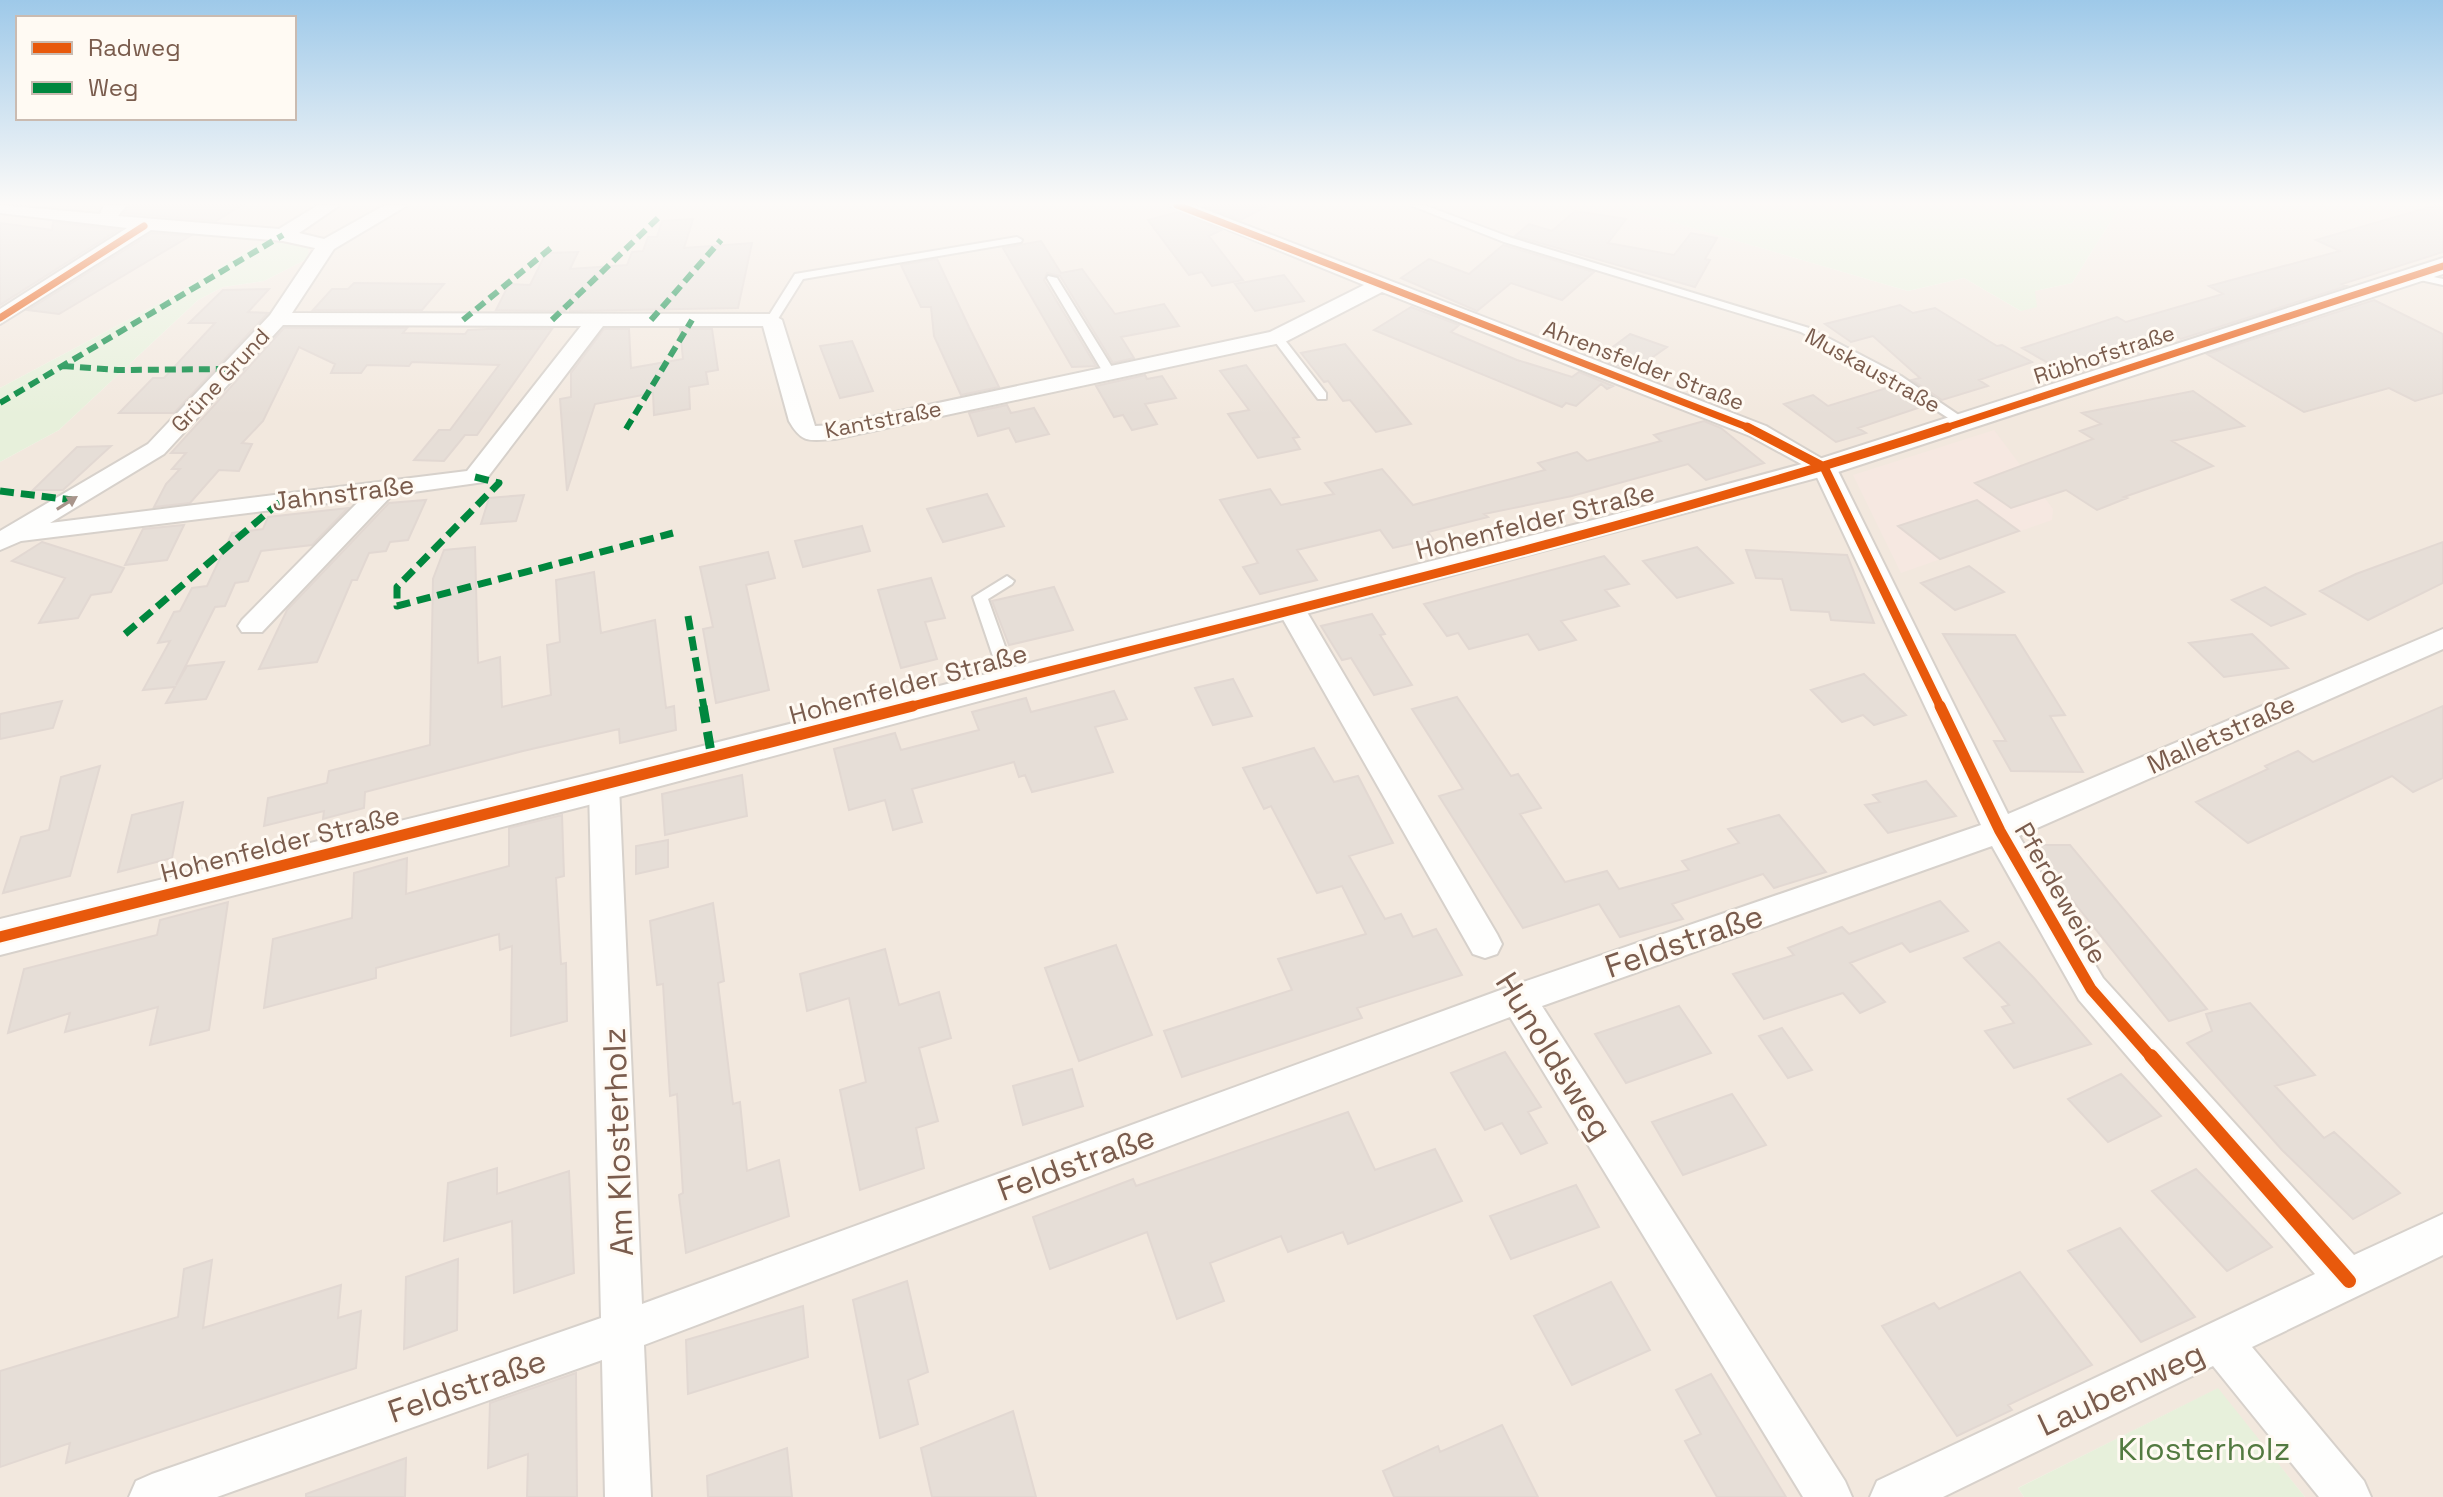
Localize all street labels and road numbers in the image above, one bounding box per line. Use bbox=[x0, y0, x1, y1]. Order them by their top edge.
street label: Ahrensfelder Straße bbox=[1540, 314, 1748, 416]
street label: Rübhofstraße bbox=[2030, 318, 2178, 390]
street label: Muskaustraße bbox=[1800, 321, 1946, 419]
street label: Grüne Grund bbox=[165, 322, 275, 438]
street label: Kantstraße bbox=[822, 394, 944, 444]
street label: Jahnstraße bbox=[270, 467, 416, 519]
street label: Hohenfelder Straße bbox=[1412, 475, 1658, 567]
street label: Hohenfelder Straße bbox=[785, 636, 1031, 732]
street label: Malletstraße bbox=[2142, 686, 2300, 782]
street label: Hohenfelder Straße bbox=[157, 798, 403, 890]
street label: Pferdeweide bbox=[2007, 816, 2115, 970]
street label: Feldstraße bbox=[1600, 895, 1768, 987]
street label: Hunoldsweg bbox=[1487, 965, 1621, 1147]
street label: Am Klosterholz bbox=[594, 1027, 642, 1257]
street label: Feldstraße bbox=[992, 1116, 1160, 1210]
street label: Laubenweg bbox=[2031, 1333, 2211, 1445]
street label: Feldstraße bbox=[383, 1340, 551, 1432]

